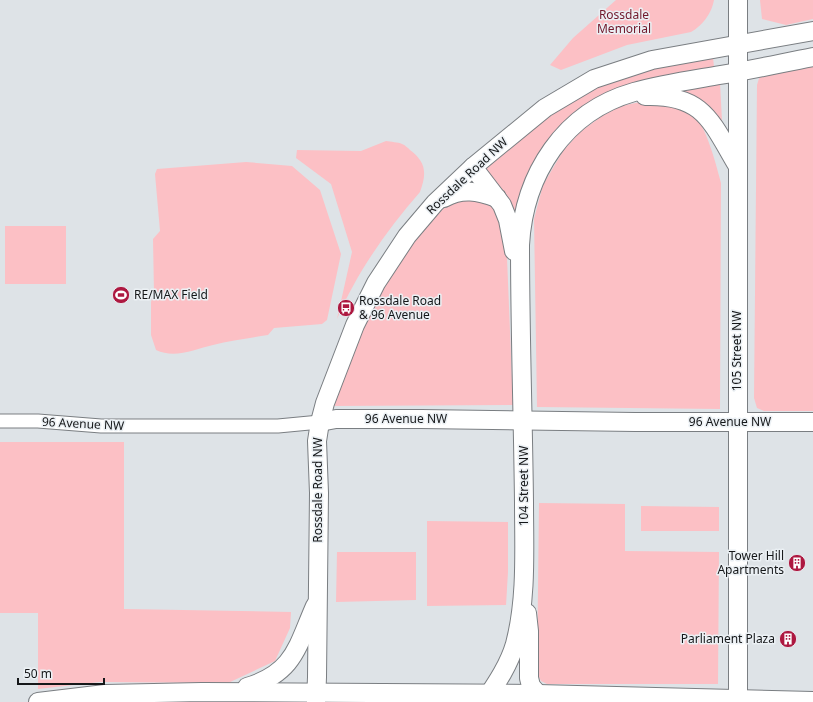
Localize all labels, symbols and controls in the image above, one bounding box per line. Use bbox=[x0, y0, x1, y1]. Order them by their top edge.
park label: Rossdale Memorial bbox=[597, 6, 651, 37]
street label: Rossdale Road NW bbox=[422, 133, 511, 218]
sports icon: RE/MAX Field bbox=[111, 285, 131, 305]
place label: RE/MAX Field bbox=[134, 286, 208, 303]
place label: Rossdale Road & 96 Avenue bbox=[359, 292, 441, 323]
bus stop icon: Rossdale Road & 96 Avenue bbox=[336, 298, 356, 318]
street label: 105 Street NW bbox=[728, 311, 745, 391]
street label: 96 Avenue NW bbox=[365, 410, 447, 427]
street label: 96 Avenue NW bbox=[41, 413, 125, 434]
street label: 96 Avenue NW bbox=[689, 413, 771, 430]
street label: Rossdale Road NW bbox=[309, 437, 326, 543]
street label: 104 Street NW bbox=[515, 446, 532, 526]
place label: Tower Hill Apartments bbox=[717, 547, 784, 578]
building icon: Tower Hill Apartments bbox=[787, 553, 807, 573]
building icon: Parliament Plaza bbox=[778, 629, 798, 649]
place label: Parliament Plaza bbox=[681, 630, 775, 647]
scale bar bbox=[18, 660, 104, 686]
text: 50 m bbox=[24, 665, 52, 682]

